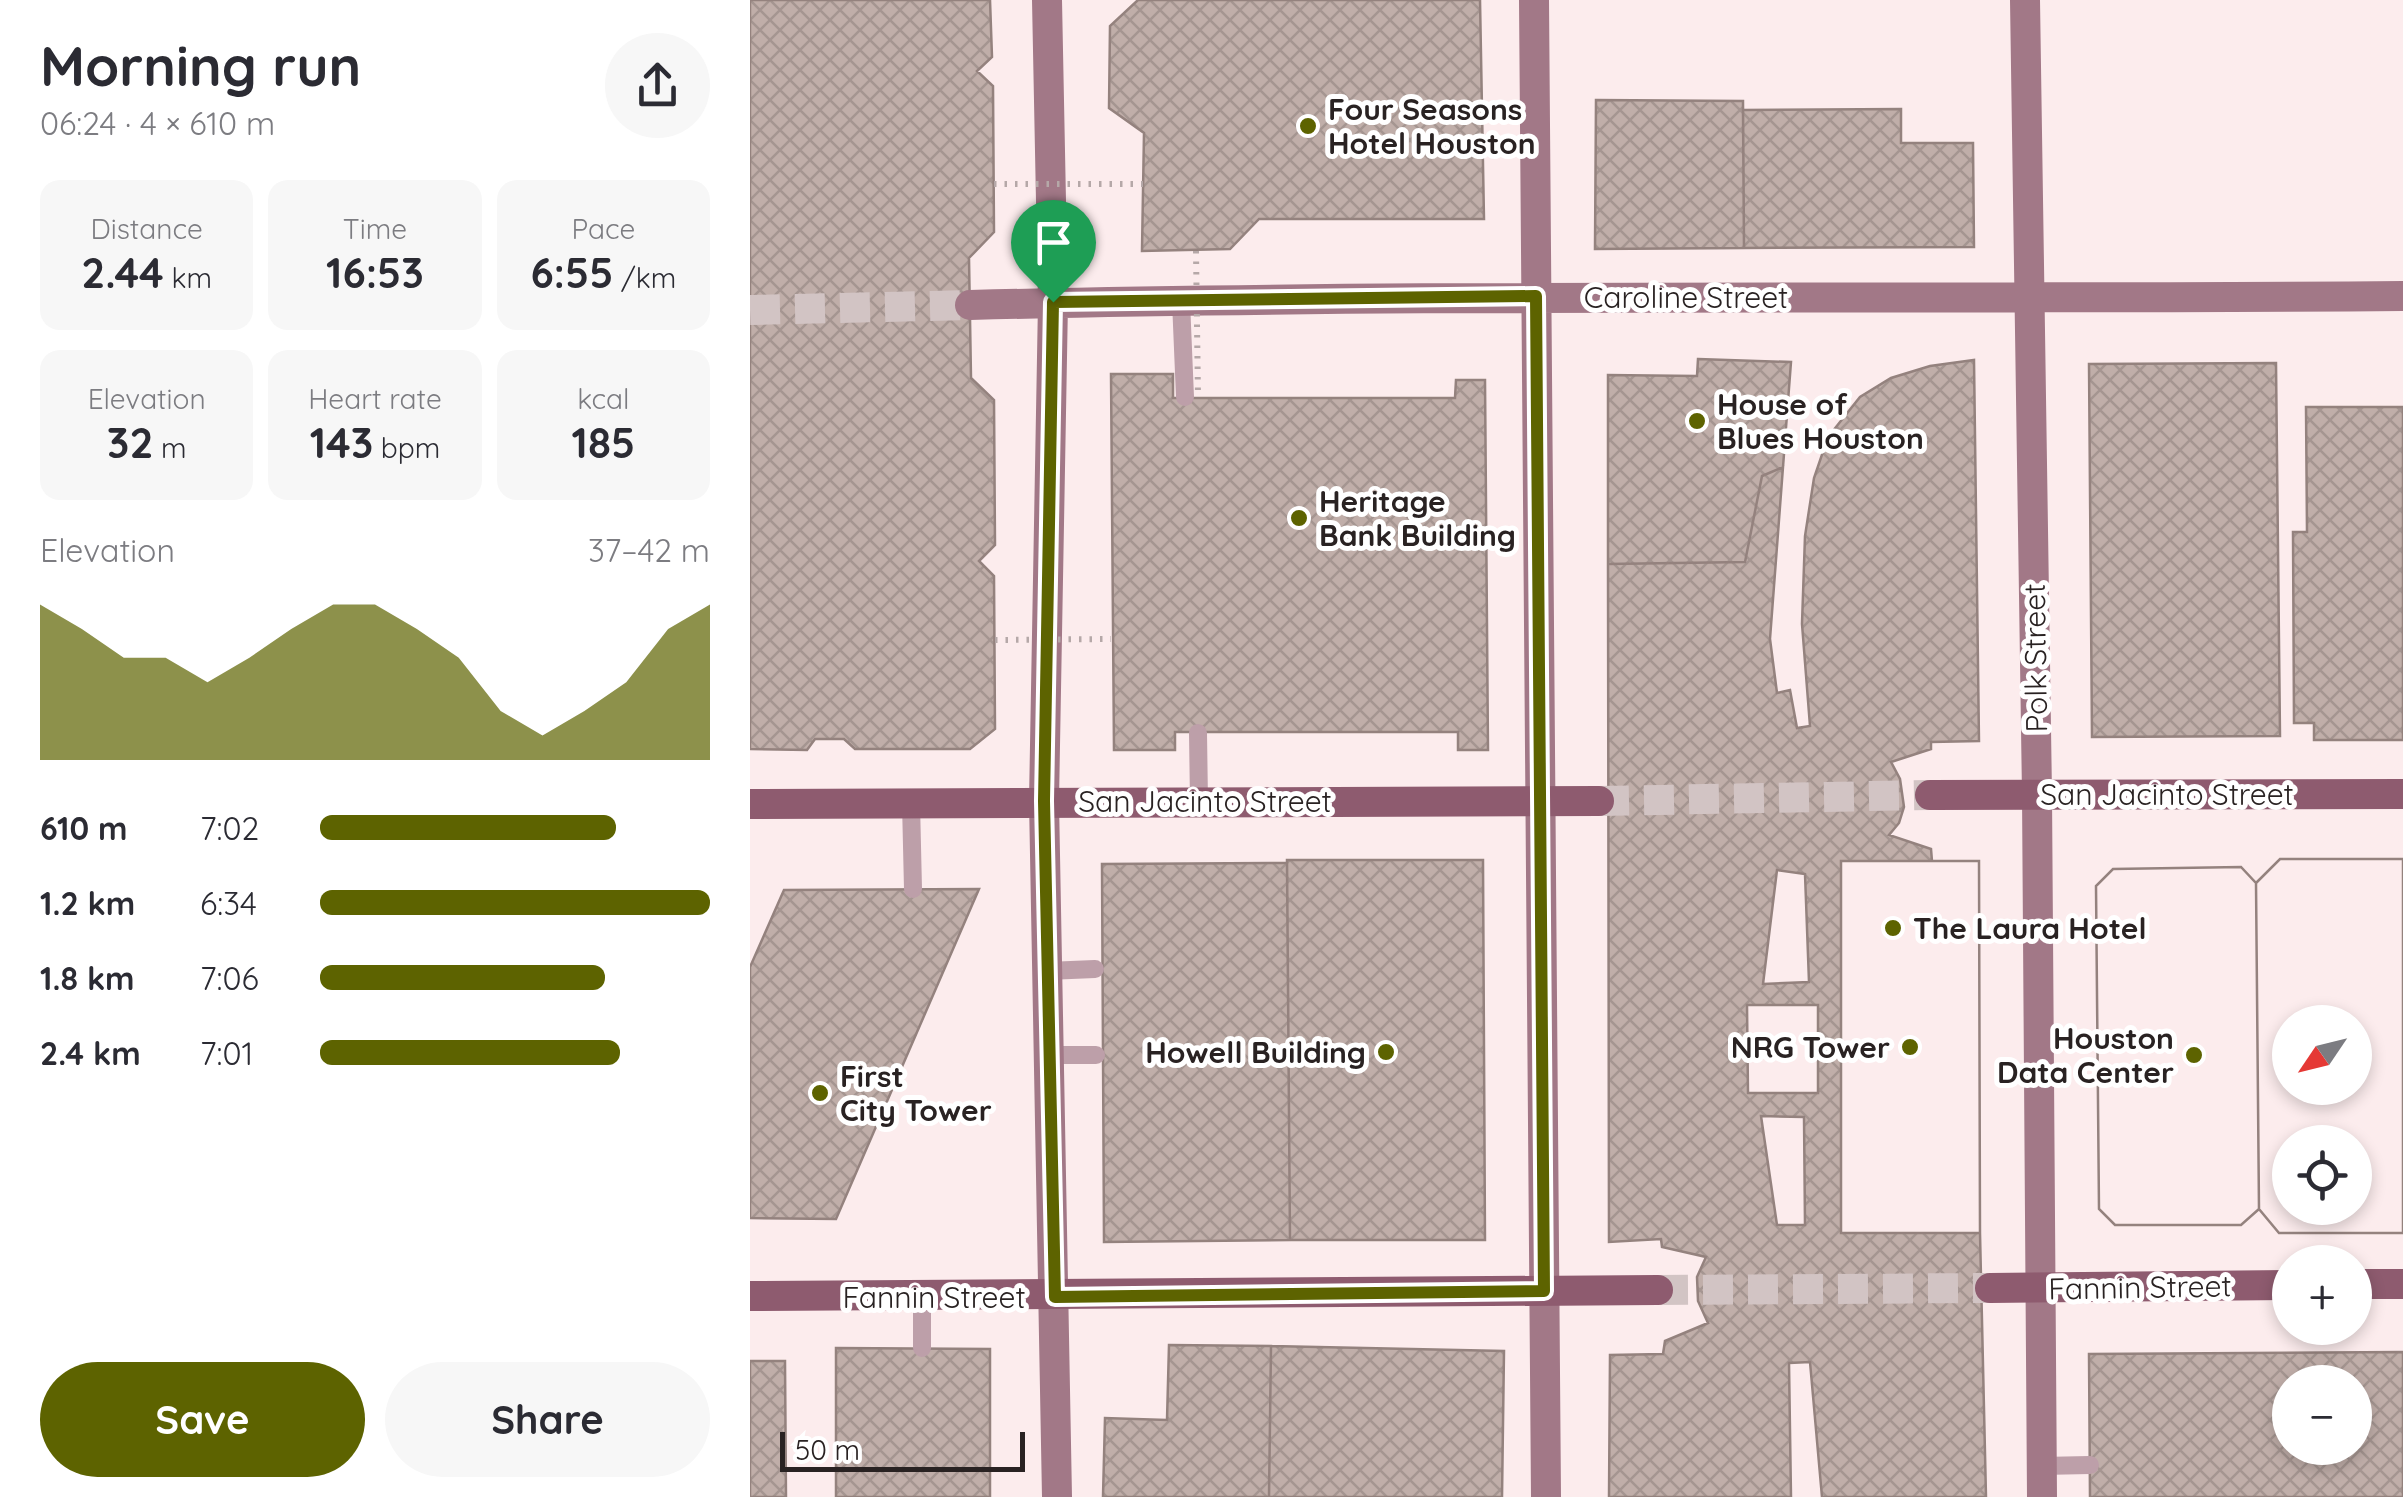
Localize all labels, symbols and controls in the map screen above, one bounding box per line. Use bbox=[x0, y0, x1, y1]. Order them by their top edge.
text: Morning run bbox=[40, 31, 361, 100]
button: share bbox=[605, 33, 710, 138]
place label: Four Seasons Hotel Houston bbox=[1328, 90, 1536, 162]
text: 06:24 · 4 × 610 m bbox=[40, 103, 275, 143]
marker: Four Seasons Hotel Houston bbox=[1297, 115, 1319, 137]
pin bbox=[1011, 200, 1096, 303]
text: Distance bbox=[91, 211, 203, 246]
text: Time bbox=[343, 211, 407, 246]
text: Pace bbox=[571, 211, 635, 246]
icon: arrive bbox=[1026, 215, 1081, 270]
text: 2.44 bbox=[81, 246, 164, 299]
text: 16:53 bbox=[326, 246, 424, 299]
text: 6:55 bbox=[530, 246, 613, 299]
text: km bbox=[164, 260, 212, 295]
text: /km bbox=[613, 260, 676, 295]
street label: Caroline Street bbox=[1584, 278, 1788, 316]
text: Elevation bbox=[88, 381, 206, 416]
text: Heart rate bbox=[308, 381, 442, 416]
text: kcal bbox=[577, 381, 629, 416]
place label: House of Blues Houston bbox=[1717, 385, 1924, 457]
marker: House of Blues Houston bbox=[1686, 410, 1708, 432]
text: 32 bbox=[107, 416, 153, 469]
text: 143 bbox=[310, 416, 373, 469]
text: 185 bbox=[572, 416, 635, 469]
text: m bbox=[153, 430, 186, 465]
text: bpm bbox=[373, 430, 440, 465]
place label: Heritage Bank Building bbox=[1319, 482, 1516, 554]
marker: Heritage Bank Building bbox=[1288, 507, 1310, 529]
text: Elevation bbox=[40, 530, 175, 570]
text: 37–42 m bbox=[588, 530, 710, 570]
street label: Polk Street bbox=[2015, 583, 2055, 733]
street label: San Jacinto Street bbox=[2040, 775, 2294, 813]
street label: San Jacinto Street bbox=[1078, 782, 1332, 820]
text: 610 m bbox=[40, 808, 128, 848]
text: 7:02 bbox=[200, 808, 259, 848]
text: 1.2 km bbox=[40, 883, 135, 923]
text: 6:34 bbox=[200, 883, 257, 923]
place label: The Laura Hotel bbox=[1913, 909, 2147, 947]
marker: The Laura Hotel bbox=[1882, 917, 1904, 939]
text: 1.8 km bbox=[40, 958, 135, 998]
text: 7:06 bbox=[200, 958, 259, 998]
north arrow bbox=[2272, 1005, 2372, 1105]
map controls bbox=[2272, 1005, 2372, 1465]
place label: Houston Data Center bbox=[1997, 1019, 2174, 1091]
place label: NRG Tower bbox=[1731, 1028, 1890, 1066]
text: 2.4 km bbox=[40, 1033, 141, 1073]
text: 7:01 bbox=[200, 1033, 253, 1073]
place label: Howell Building bbox=[1145, 1033, 1366, 1071]
marker: NRG Tower bbox=[1899, 1036, 1921, 1058]
marker: Howell Building bbox=[1375, 1041, 1397, 1063]
marker: Houston Data Center bbox=[2183, 1044, 2205, 1066]
place label: First City Tower bbox=[840, 1057, 992, 1129]
marker: First City Tower bbox=[809, 1082, 831, 1104]
button: locate bbox=[2272, 1125, 2372, 1225]
button: + bbox=[2272, 1245, 2372, 1345]
street label: Fannin Street bbox=[2048, 1266, 2232, 1308]
street label: Fannin Street bbox=[842, 1278, 1026, 1316]
button: Save bbox=[40, 1362, 365, 1477]
button: Share bbox=[385, 1362, 710, 1477]
button: − bbox=[2272, 1365, 2372, 1465]
scale bar bbox=[780, 1427, 1025, 1472]
text: 50 m bbox=[795, 1432, 860, 1467]

